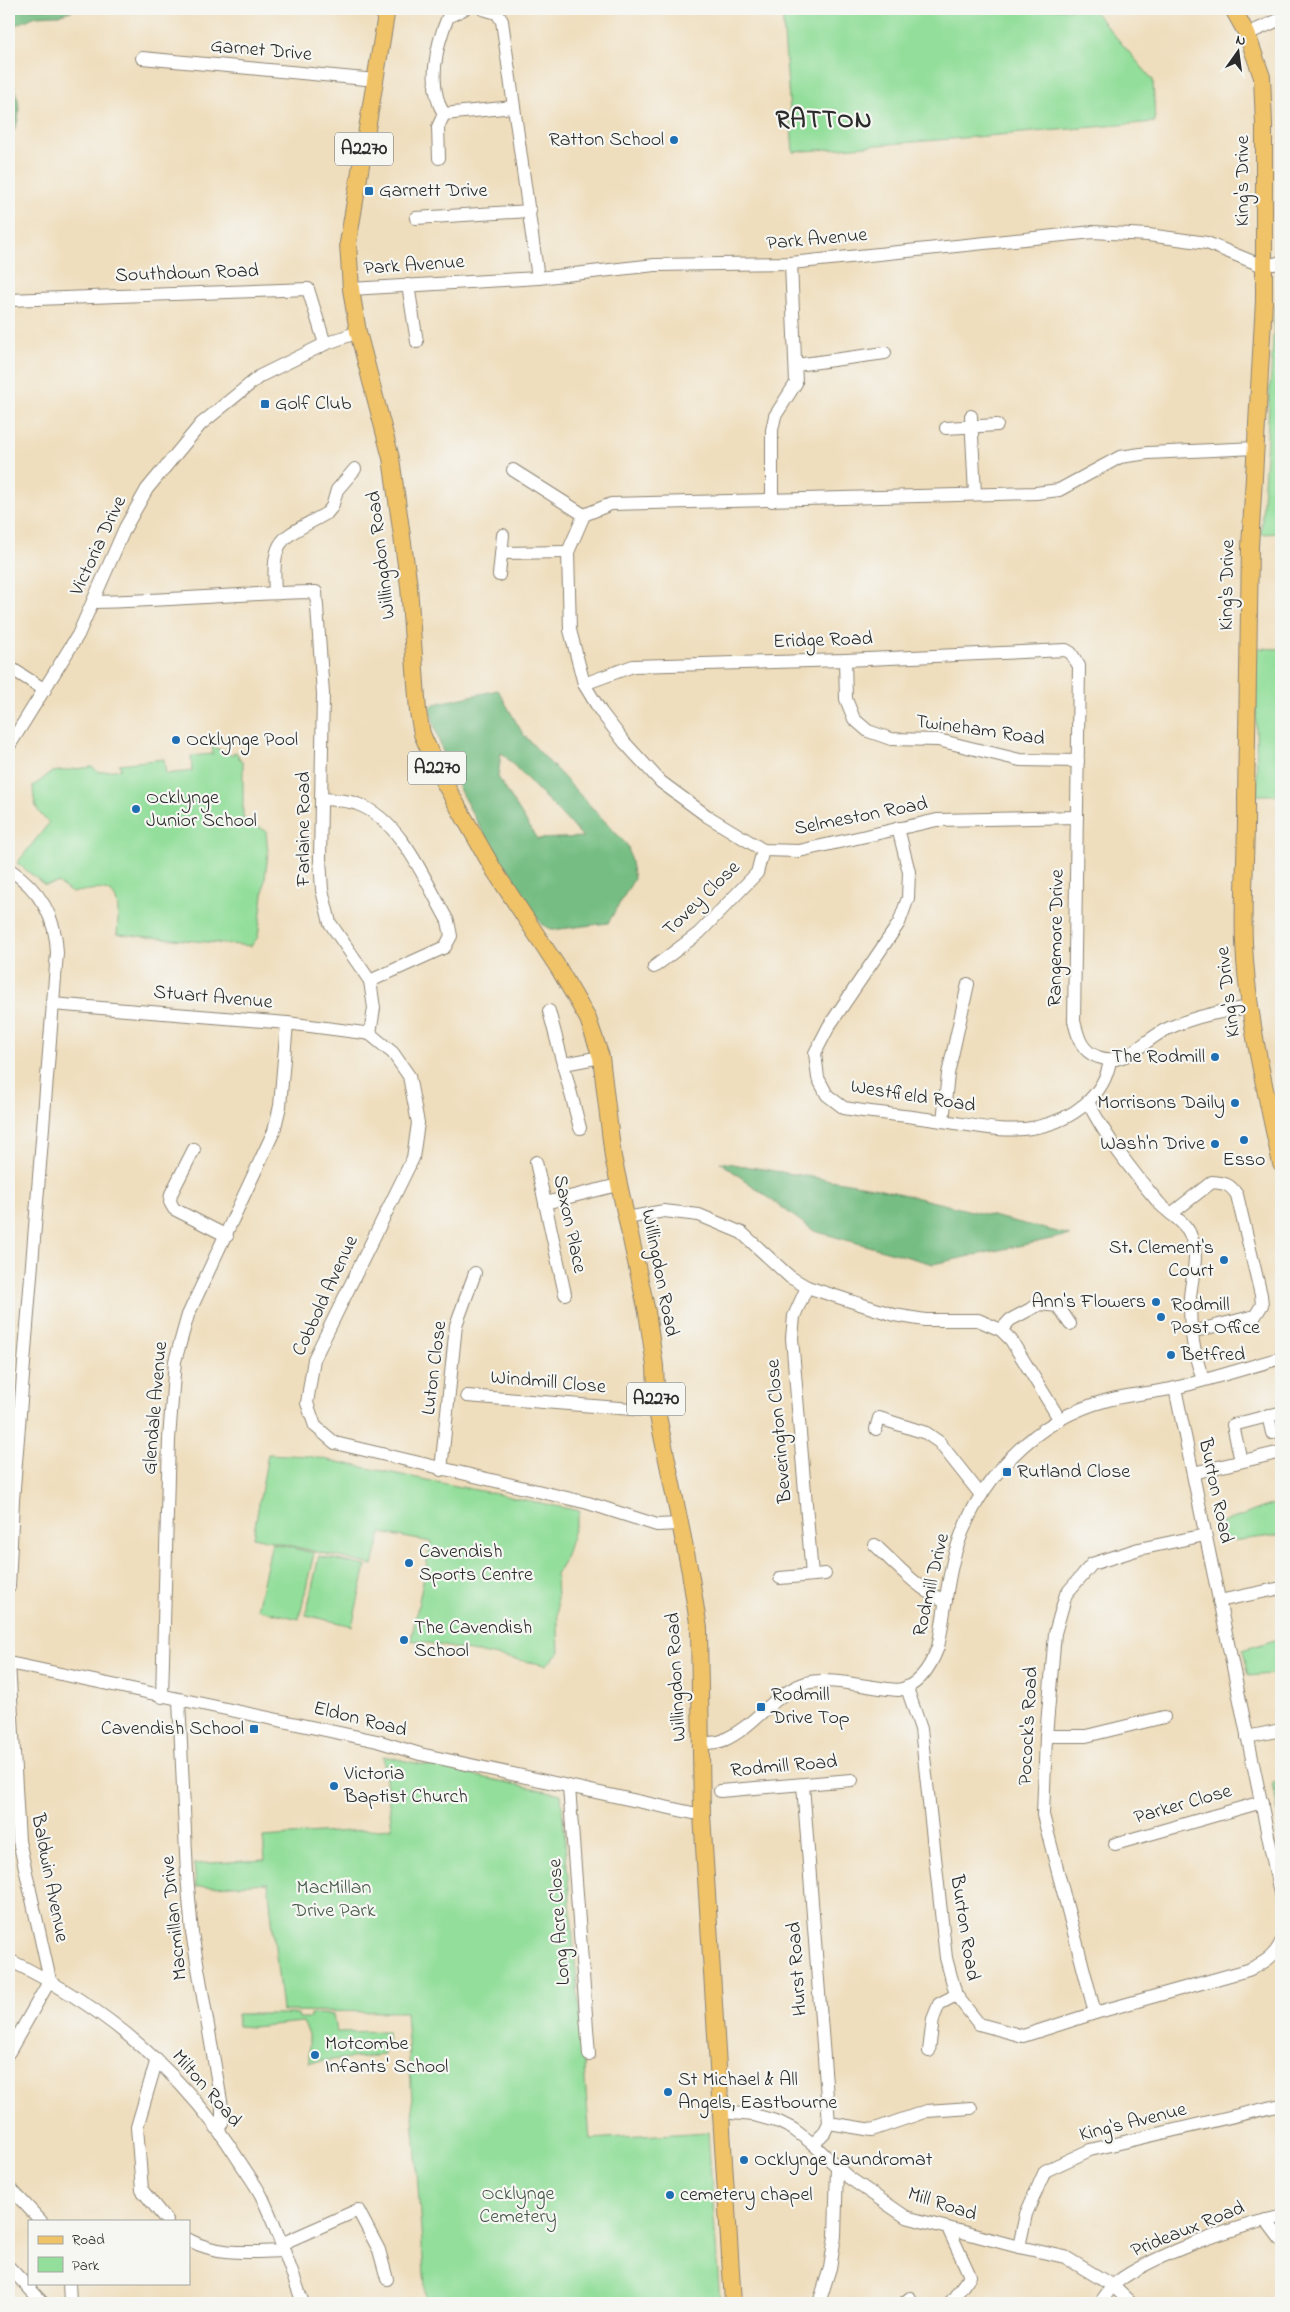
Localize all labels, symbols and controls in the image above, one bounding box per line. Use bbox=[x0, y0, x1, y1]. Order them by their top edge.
north arrow bbox=[1212, 28, 1262, 78]
text: N bbox=[1234, 30, 1248, 52]
street label: Garnet Drive bbox=[209, 32, 313, 70]
district label: RATTON bbox=[775, 103, 873, 139]
place label: Ratton School bbox=[549, 126, 664, 155]
road number: A2270 bbox=[335, 132, 393, 166]
marker: Ratton School bbox=[668, 134, 680, 146]
street label: King's Drive bbox=[1229, 135, 1259, 227]
place label: Garnett Drive bbox=[379, 177, 488, 206]
marker: Garnett Drive bbox=[363, 185, 375, 197]
street label: Park Avenue bbox=[765, 221, 869, 259]
street label: Park Avenue bbox=[363, 248, 465, 284]
street label: Southdown Road bbox=[115, 257, 259, 291]
place label: Golf Club bbox=[275, 390, 352, 419]
marker: Golf Club bbox=[259, 398, 271, 410]
street label: Willingdon Road bbox=[360, 489, 405, 621]
street label: Victoria Drive bbox=[63, 491, 135, 602]
street label: King's Drive bbox=[1213, 539, 1244, 631]
street label: Eridge Road bbox=[773, 625, 873, 658]
street label: Twineham Road bbox=[914, 708, 1046, 754]
place label: Ocklynge Pool bbox=[186, 726, 298, 756]
marker: Ocklynge Pool bbox=[170, 734, 182, 746]
road number: A2270 bbox=[408, 751, 466, 784]
street label: Farlaine Road bbox=[290, 771, 319, 888]
place label: Ocklynge Junior School bbox=[146, 784, 257, 836]
street label: Selmeston Road bbox=[792, 790, 930, 844]
marker: Ocklynge Junior School bbox=[130, 803, 142, 815]
street label: Tovey Close bbox=[657, 854, 747, 944]
street label: Rangemore Drive bbox=[1041, 869, 1074, 1007]
street label: King's Drive bbox=[1209, 945, 1250, 1039]
street label: Stuart Avenue bbox=[152, 978, 274, 1018]
place label: The Rodmill bbox=[1112, 1043, 1205, 1072]
marker: The Rodmill bbox=[1209, 1051, 1221, 1063]
street label: Westfield Road bbox=[848, 1073, 978, 1121]
place label: Morrisons Daily bbox=[1097, 1089, 1225, 1118]
marker: Morrisons Daily bbox=[1229, 1097, 1241, 1109]
place label: Wash'n Drive bbox=[1100, 1130, 1205, 1159]
marker: Esso bbox=[1238, 1134, 1250, 1146]
marker: Wash'n Drive bbox=[1209, 1138, 1221, 1150]
place label: Esso bbox=[1223, 1146, 1265, 1175]
street label: Saxon Place bbox=[544, 1172, 594, 1276]
street label: Willingdon Road bbox=[631, 1207, 686, 1339]
street label: Cobbold Avenue bbox=[285, 1231, 367, 1361]
place label: St. Clement's Court bbox=[1109, 1234, 1214, 1286]
marker: St. Clement's Court bbox=[1218, 1254, 1230, 1266]
place label: Ann's Flowers bbox=[1032, 1288, 1146, 1317]
place label: Rodmill Post Office bbox=[1171, 1291, 1260, 1343]
marker: Ann's Flowers bbox=[1150, 1296, 1162, 1308]
marker: Rodmill Post Office bbox=[1155, 1311, 1167, 1323]
street label: Luton Close bbox=[415, 1319, 455, 1417]
street label: Glendale Avenue bbox=[136, 1340, 176, 1476]
place label: Betfred bbox=[1180, 1341, 1245, 1370]
marker: Betfred bbox=[1165, 1349, 1177, 1361]
street label: Beverington Close bbox=[759, 1358, 802, 1505]
street label: Windmill Close bbox=[489, 1364, 607, 1402]
road number: A2270 bbox=[627, 1382, 685, 1416]
street label: Burton Road bbox=[1190, 1435, 1240, 1546]
place label: Rutland Close bbox=[1017, 1458, 1130, 1487]
marker: Rutland Close bbox=[1001, 1466, 1013, 1478]
street label: Rodmill Drive bbox=[906, 1530, 958, 1640]
place label: Cavendish Sports Centre bbox=[419, 1538, 533, 1590]
marker: Cavendish Sports Centre bbox=[403, 1557, 415, 1569]
street label: Willingdon Road bbox=[659, 1612, 696, 1742]
place label: The Cavendish School bbox=[414, 1614, 532, 1666]
marker: The Cavendish School bbox=[398, 1634, 410, 1646]
street label: Pocock's Road bbox=[1011, 1666, 1047, 1786]
place label: Rodmill Drive Top bbox=[770, 1681, 850, 1733]
street label: Eldon Road bbox=[310, 1694, 410, 1746]
marker: Rodmill Drive Top bbox=[755, 1701, 767, 1713]
place label: Cavendish School bbox=[101, 1715, 244, 1744]
marker: Cavendish School bbox=[248, 1723, 260, 1735]
street label: Rodmill Road bbox=[729, 1748, 839, 1786]
place label: Victoria Baptist Church bbox=[343, 1760, 468, 1812]
street label: Parker Close bbox=[1131, 1777, 1235, 1833]
marker: Victoria Baptist Church bbox=[328, 1780, 340, 1792]
street label: Baldwin Avenue bbox=[22, 1810, 76, 1945]
street label: Macmillan Drive bbox=[154, 1854, 196, 1982]
street label: Long Acre Close bbox=[541, 1858, 580, 1986]
street label: Burton Road bbox=[941, 1872, 987, 1983]
park label: MacMillan Drive Park bbox=[292, 1874, 376, 1926]
street label: Hurst Road bbox=[780, 1921, 816, 2017]
place label: Motcombe Infants' School bbox=[325, 2030, 448, 2082]
street label: Milton Road bbox=[164, 2044, 248, 2134]
marker: Motcombe Infants' School bbox=[309, 2049, 321, 2061]
place label: St Michael & All Angels, Eastbourne bbox=[678, 2066, 837, 2119]
marker: St Michael & All Angels, Eastbourne bbox=[662, 2086, 674, 2098]
street label: King's Avenue bbox=[1076, 2096, 1190, 2151]
place label: Ocklynge Laundromat bbox=[754, 2146, 933, 2176]
marker: Ocklynge Laundromat bbox=[738, 2154, 750, 2166]
park label: Ocklynge Cemetery bbox=[479, 2180, 557, 2232]
street label: Mill Road bbox=[904, 2180, 980, 2230]
place label: cemetery chapel bbox=[680, 2181, 813, 2210]
marker: cemetery chapel bbox=[664, 2189, 676, 2201]
street label: Prideaux Road bbox=[1127, 2194, 1249, 2266]
legend bbox=[28, 2220, 190, 2284]
text: Road bbox=[72, 2229, 105, 2251]
text: Park bbox=[72, 2255, 100, 2277]

